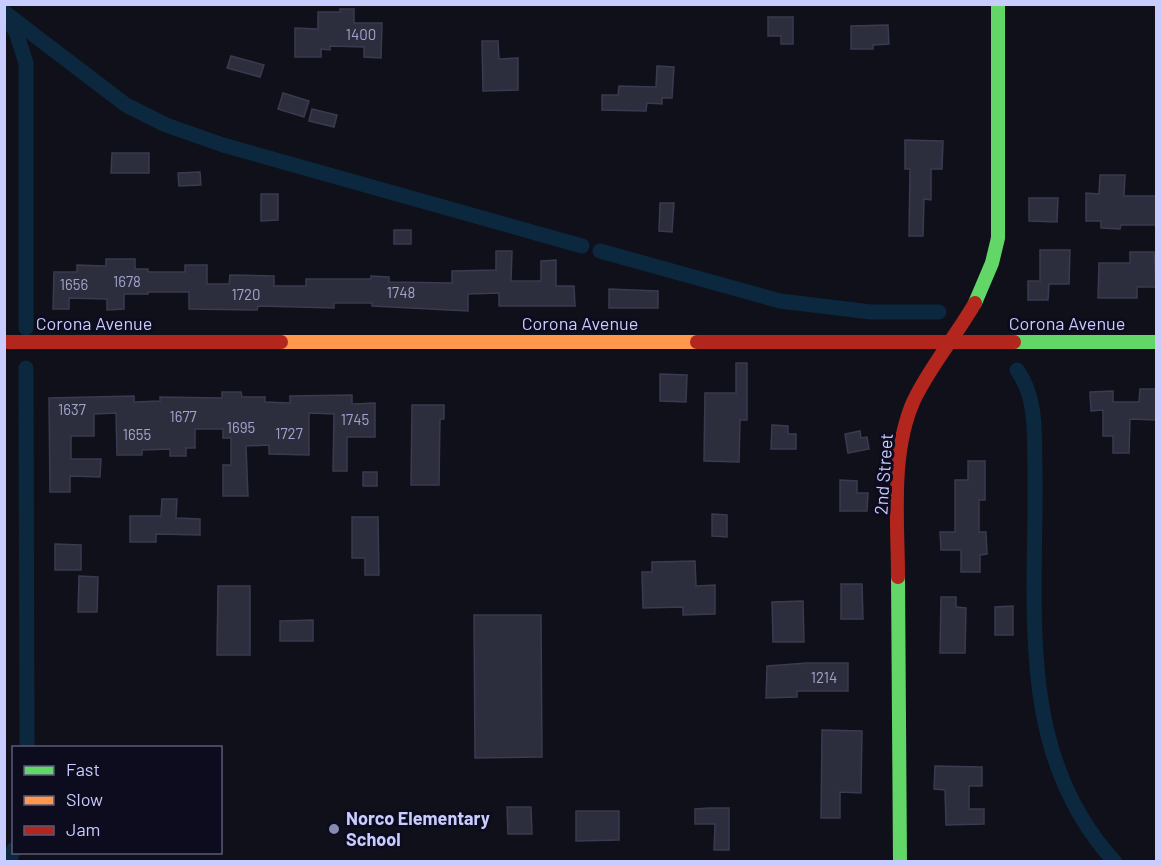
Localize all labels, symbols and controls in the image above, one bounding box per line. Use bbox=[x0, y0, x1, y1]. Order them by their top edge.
house number: 1400 bbox=[346, 25, 376, 43]
house number: 1678 bbox=[113, 272, 141, 290]
house number: 1656 bbox=[60, 275, 88, 293]
house number: 1748 bbox=[387, 283, 415, 301]
house number: 1720 bbox=[232, 285, 260, 303]
street label: Corona Avenue bbox=[36, 312, 152, 334]
street label: Corona Avenue bbox=[522, 312, 638, 334]
street label: Corona Avenue bbox=[1009, 312, 1125, 334]
house number: 1637 bbox=[58, 400, 86, 418]
house number: 1677 bbox=[169, 407, 197, 425]
house number: 1745 bbox=[341, 410, 369, 428]
house number: 1695 bbox=[227, 418, 255, 436]
house number: 1727 bbox=[275, 424, 303, 442]
house number: 1655 bbox=[123, 425, 151, 443]
street label: 2nd Street bbox=[869, 432, 897, 515]
house number: 1214 bbox=[811, 668, 837, 686]
legend bbox=[12, 746, 222, 854]
text: Fast bbox=[66, 758, 100, 780]
text: Slow bbox=[66, 788, 103, 810]
place label: Norco Elementary School bbox=[346, 807, 490, 850]
text: Jam bbox=[66, 818, 100, 840]
marker: Norco Elementary School bbox=[327, 822, 341, 836]

